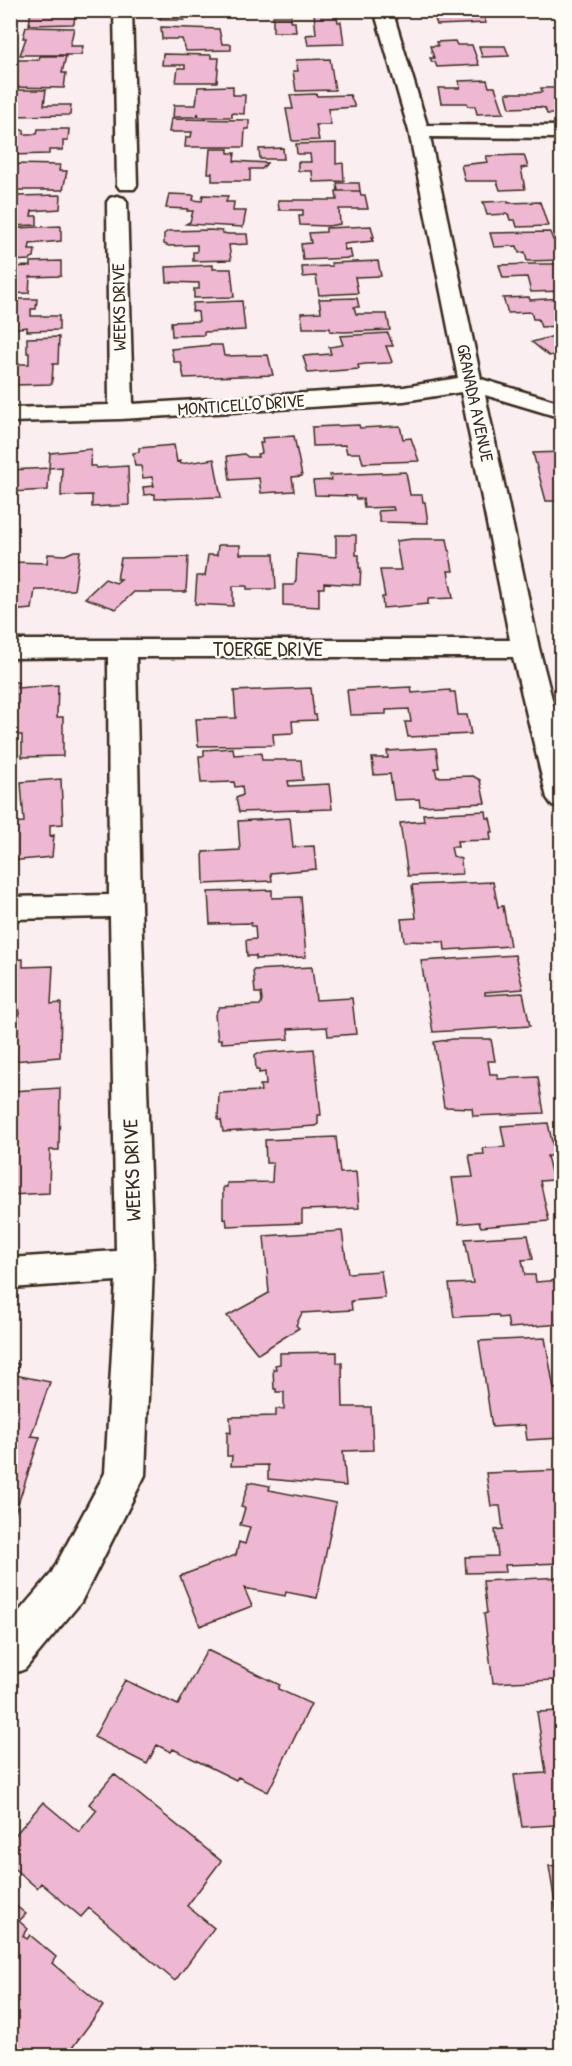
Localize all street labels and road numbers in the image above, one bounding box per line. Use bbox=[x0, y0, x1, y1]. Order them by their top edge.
street label: WEEKS DRIVE bbox=[105, 263, 132, 351]
street label: GRANADA AVENUE bbox=[451, 342, 500, 464]
street label: MONTICELLO DRIVE bbox=[177, 388, 305, 421]
street label: TOERGE DRIVE bbox=[213, 634, 323, 663]
street label: WEEKS DRIVE bbox=[115, 1118, 148, 1222]

